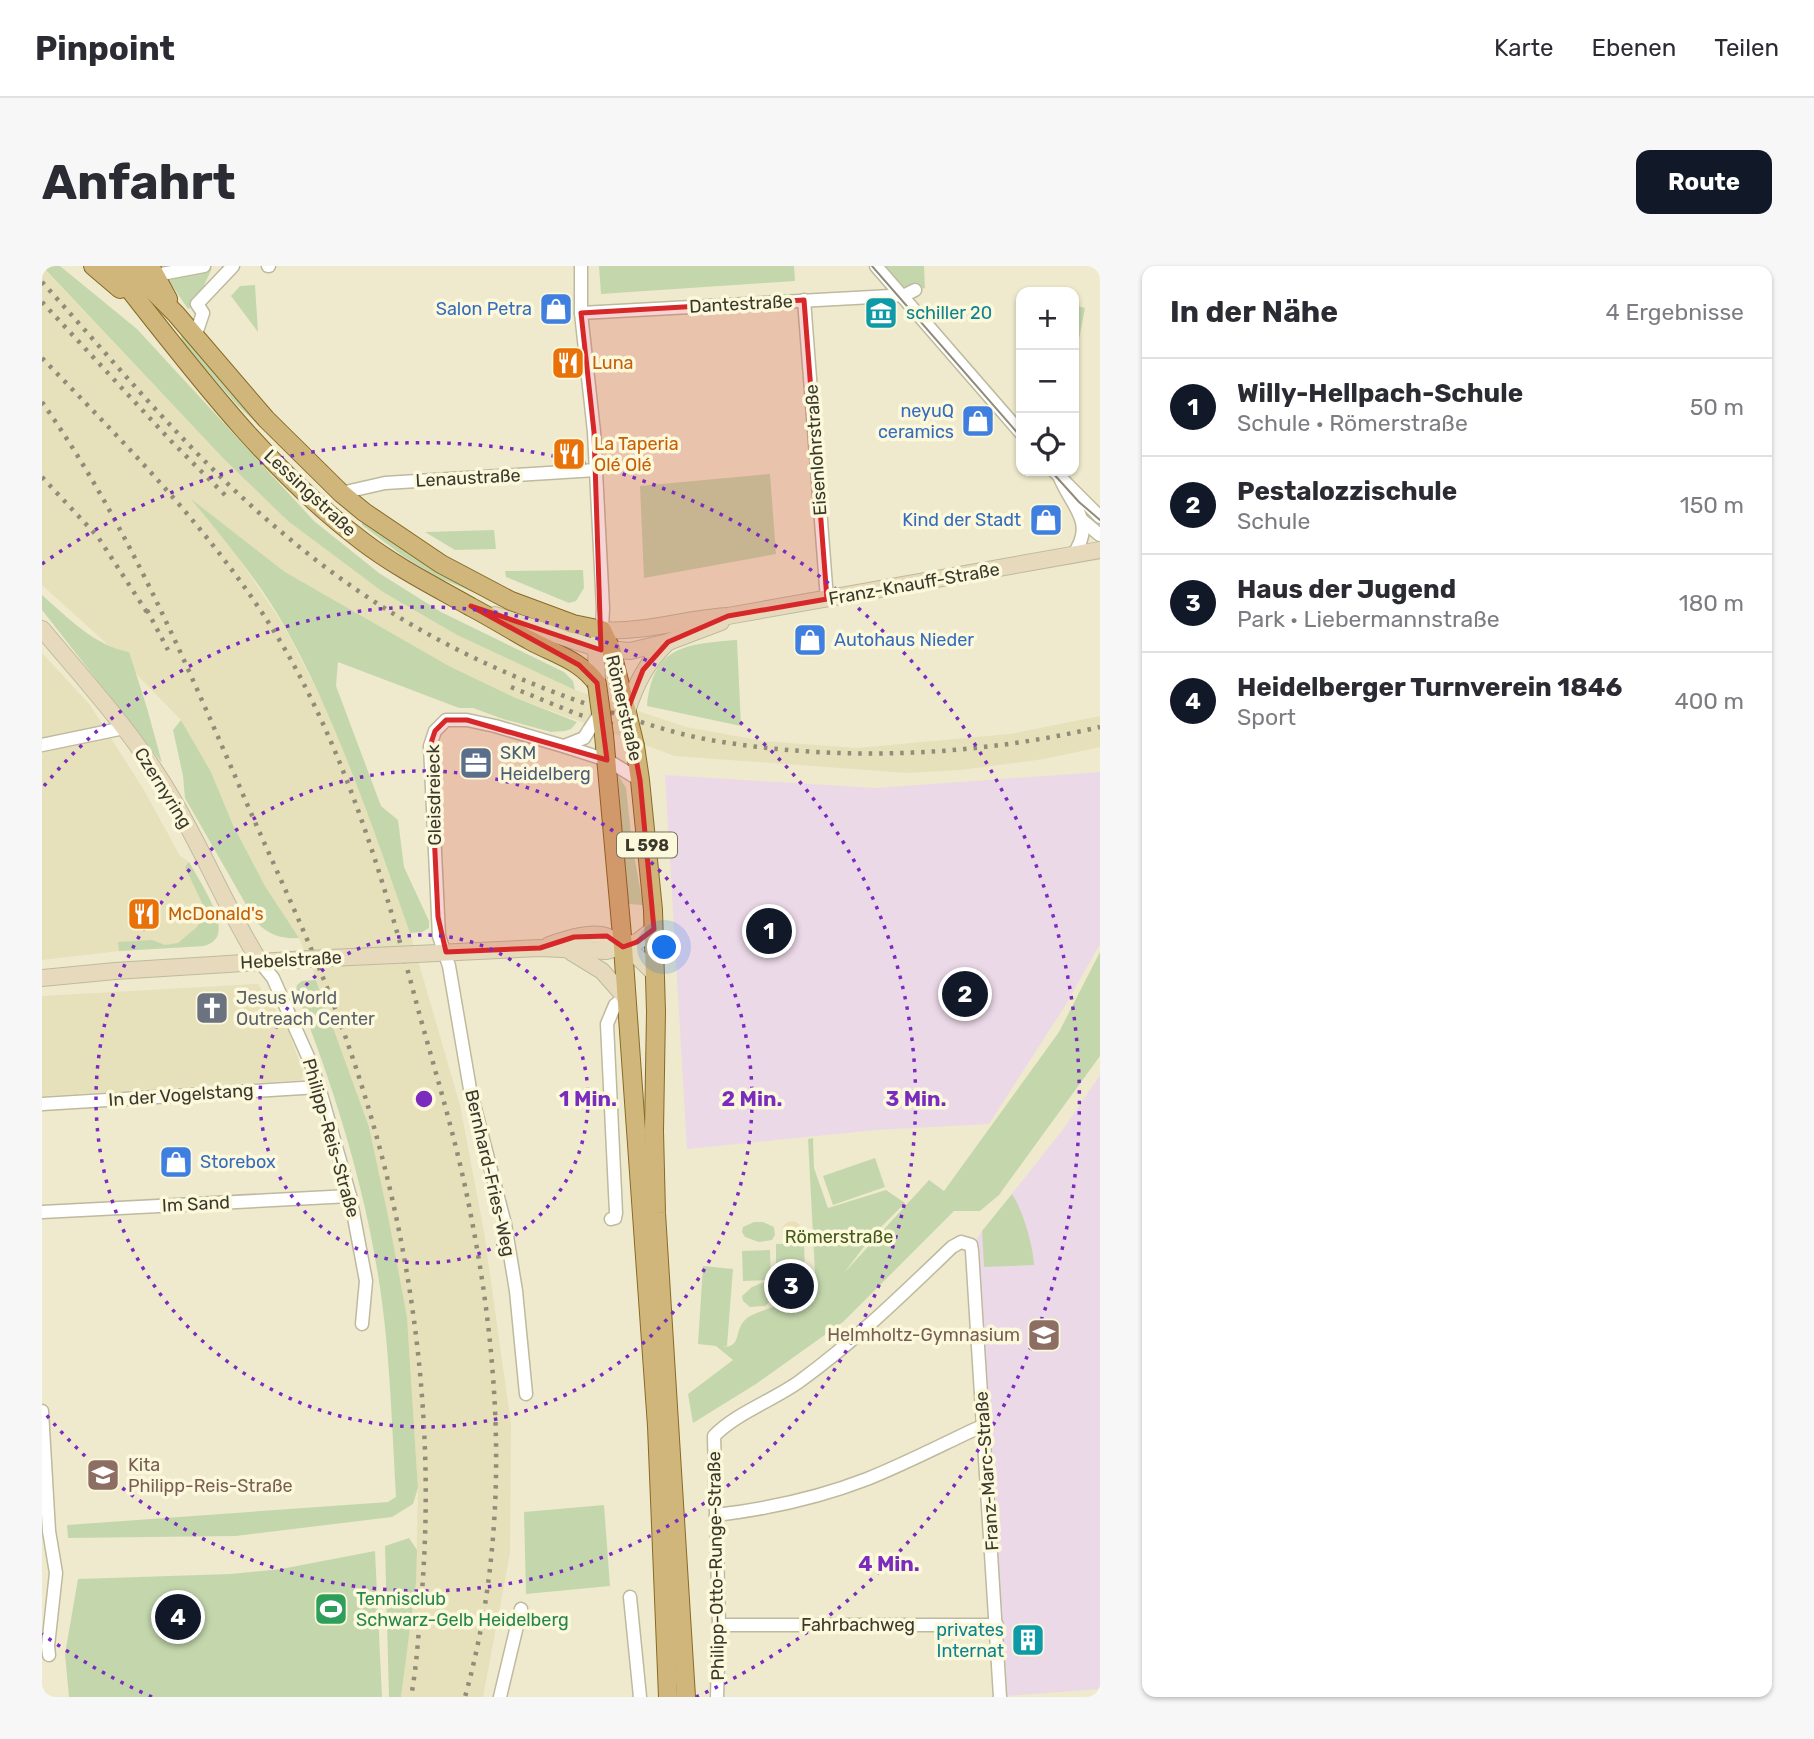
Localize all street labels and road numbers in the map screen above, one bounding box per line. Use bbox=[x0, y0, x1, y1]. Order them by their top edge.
street label: Dantestraße bbox=[689, 290, 793, 318]
street label: Eisenlohrstraße bbox=[800, 384, 832, 516]
street label: Lessingstraße bbox=[259, 445, 361, 541]
street label: Lenaustraße bbox=[415, 464, 521, 492]
street label: Franz-Knauff-Straße bbox=[827, 558, 1001, 610]
street label: Römerstraße bbox=[601, 653, 647, 763]
street label: Czernyring bbox=[129, 743, 197, 833]
street label: Gleisdreieck bbox=[422, 743, 446, 846]
road number: L 598 bbox=[617, 832, 677, 858]
street label: Hebelstraße bbox=[240, 946, 342, 974]
street label: Philipp-Reis-Straße bbox=[298, 1056, 364, 1220]
street label: In der Vogelstang bbox=[108, 1079, 254, 1111]
street label: Bernhard-Fries-Weg bbox=[460, 1087, 520, 1259]
street label: Im Sand bbox=[161, 1191, 231, 1217]
street label: Franz-Marc-Straße bbox=[970, 1390, 1004, 1552]
street label: Philipp-Otto-Runge-Straße bbox=[703, 1451, 729, 1681]
street label: Fahrbachweg bbox=[801, 1614, 915, 1636]

